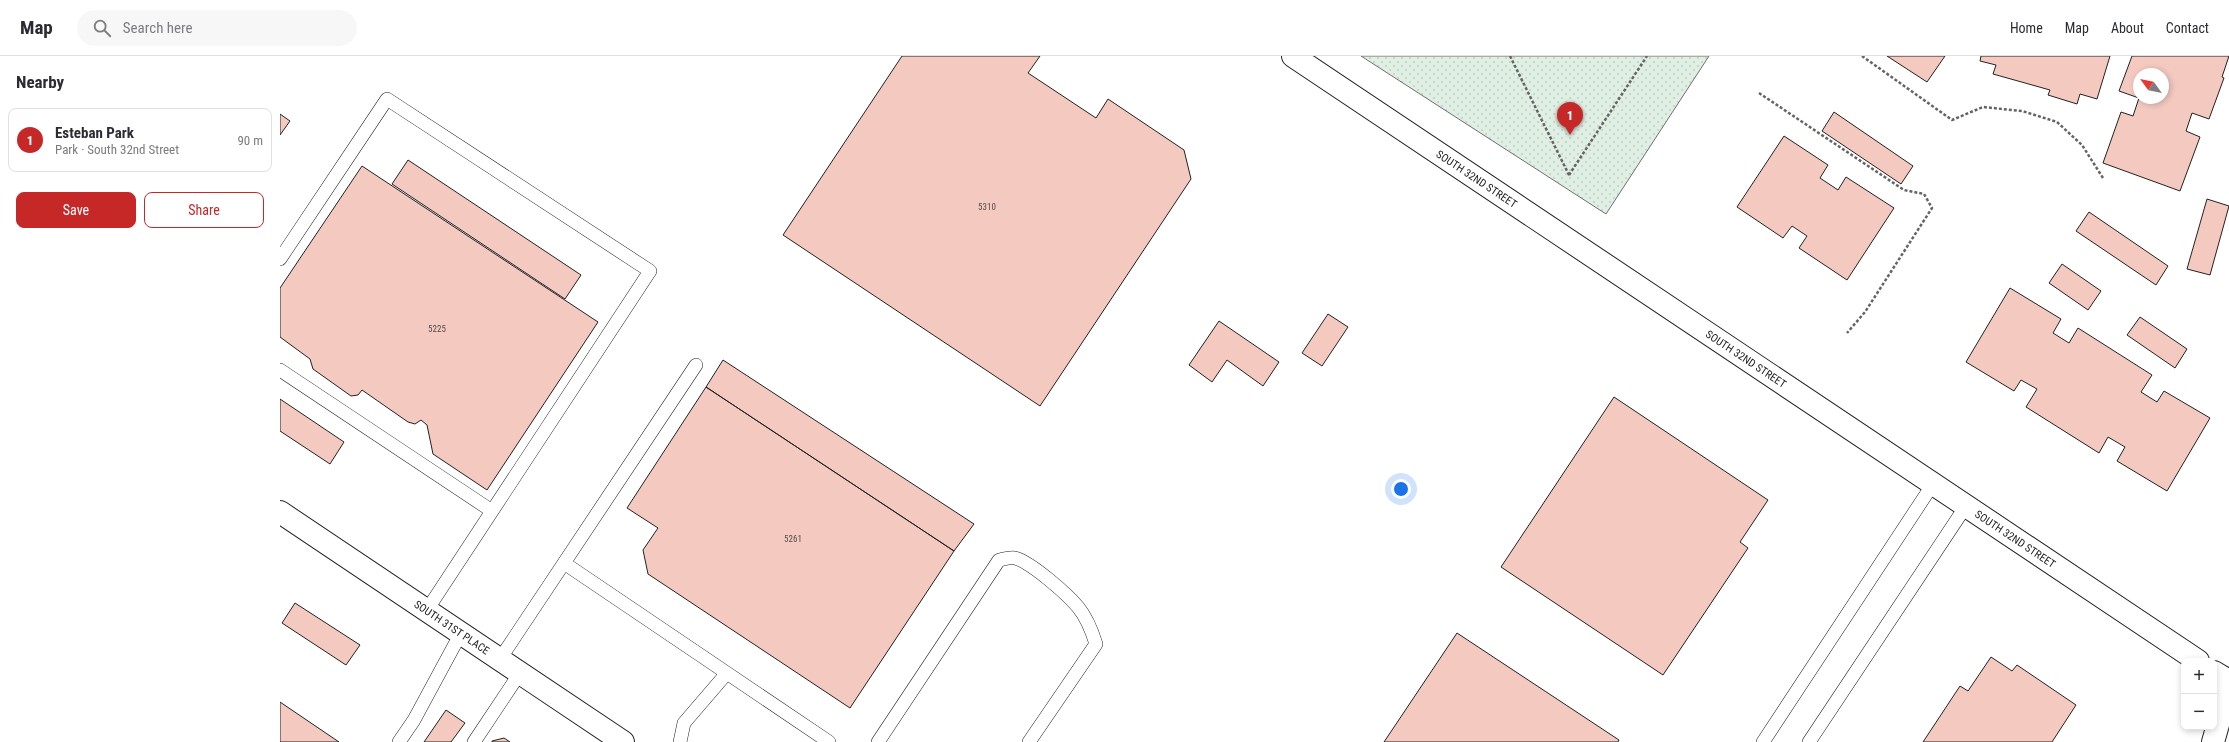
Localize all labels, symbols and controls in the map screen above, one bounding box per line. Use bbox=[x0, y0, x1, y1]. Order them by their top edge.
search box bbox=[77, 10, 357, 46]
text: Map bbox=[20, 16, 53, 39]
icon: search bbox=[91, 17, 113, 39]
text: Search here bbox=[123, 19, 193, 37]
text: Home bbox=[2010, 20, 2043, 36]
text: Map bbox=[2065, 20, 2089, 36]
text: About bbox=[2111, 20, 2144, 36]
text: Contact bbox=[2166, 20, 2209, 36]
north arrow bbox=[2133, 68, 2169, 104]
text: Nearby bbox=[16, 72, 64, 92]
pin: 1 bbox=[1557, 102, 1583, 135]
text: Esteban Park bbox=[55, 124, 134, 142]
text: 1 bbox=[27, 133, 33, 148]
text: 90 m bbox=[237, 133, 263, 148]
text: Park · South 32nd Street bbox=[55, 142, 179, 157]
street label: SOUTH 32ND STREET bbox=[1434, 147, 1520, 211]
button: Save bbox=[16, 192, 136, 228]
button: Share bbox=[144, 192, 264, 228]
house number: 5310 bbox=[978, 202, 996, 212]
house number: 5225 bbox=[428, 324, 446, 334]
street label: SOUTH 32ND STREET bbox=[1703, 327, 1789, 391]
your location bbox=[1391, 479, 1411, 499]
street label: SOUTH 32ND STREET bbox=[1973, 507, 2058, 571]
house number: 5261 bbox=[784, 534, 802, 544]
street label: SOUTH 31ST PLACE bbox=[412, 597, 492, 657]
map controls bbox=[2181, 658, 2217, 730]
button: + bbox=[2181, 658, 2217, 694]
button: − bbox=[2181, 694, 2217, 730]

